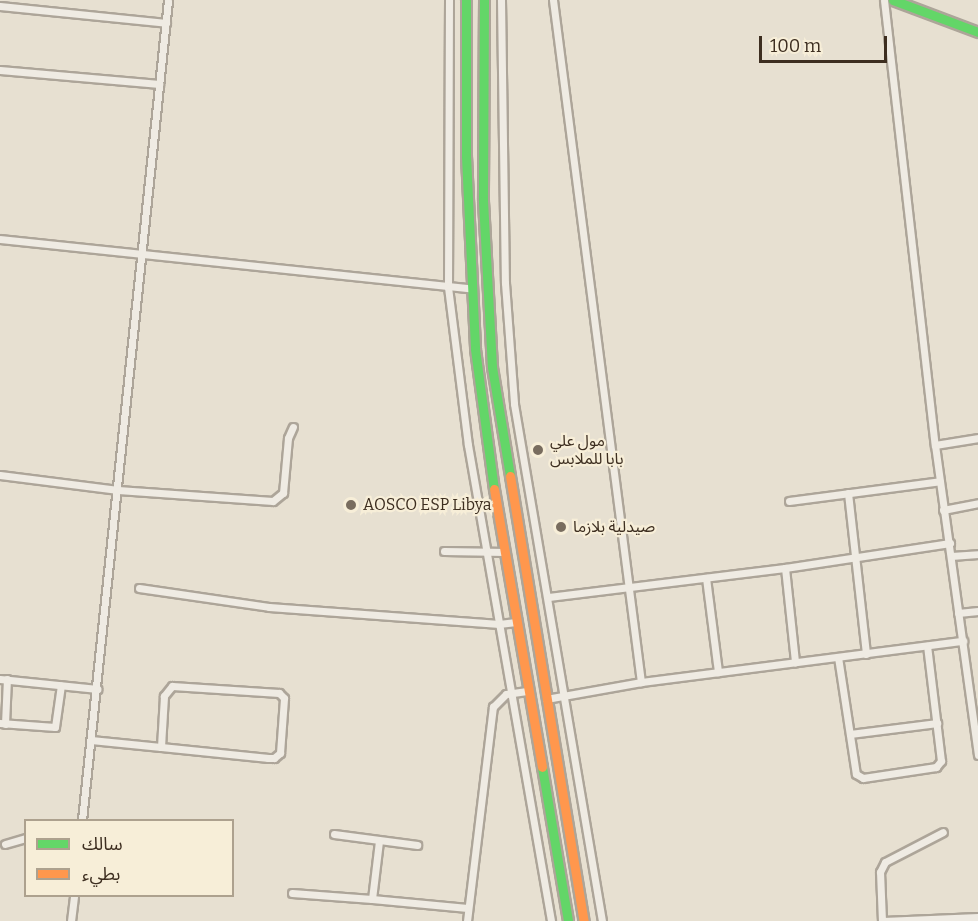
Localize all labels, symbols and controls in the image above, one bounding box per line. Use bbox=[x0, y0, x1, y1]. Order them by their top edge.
scale bar bbox=[762, 24, 890, 62]
text: 100 m bbox=[770, 35, 821, 57]
place label: مول علي بابا للملابس bbox=[550, 431, 624, 469]
marker: مول علي بابا للملابس bbox=[531, 443, 545, 457]
place label: AOSCO ESP Libya bbox=[363, 495, 492, 515]
marker: AOSCO ESP Libya bbox=[344, 498, 358, 512]
place label: صيدلية بلازما bbox=[573, 517, 655, 537]
marker: صيدلية بلازما bbox=[554, 520, 568, 534]
legend bbox=[24, 819, 234, 897]
text: سالك bbox=[82, 833, 123, 855]
text: بطيء bbox=[82, 863, 120, 885]

